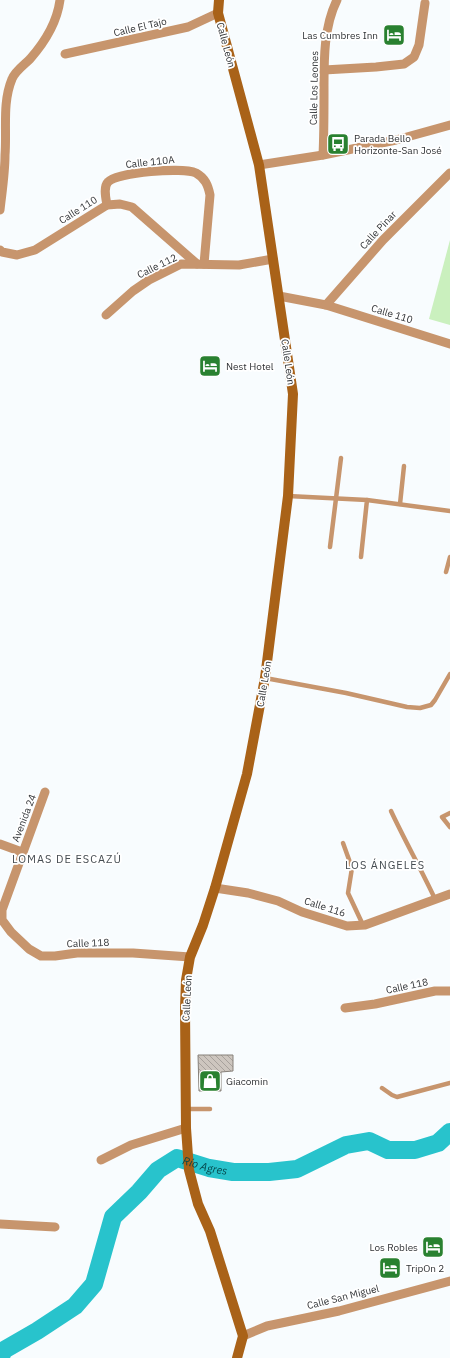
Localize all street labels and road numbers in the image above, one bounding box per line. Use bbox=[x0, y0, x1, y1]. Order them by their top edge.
street label: Calle El Tajo bbox=[112, 14, 168, 39]
street label: Calle León bbox=[214, 21, 238, 69]
street label: Calle Los Leones bbox=[307, 50, 321, 125]
street label: Calle 110A bbox=[125, 153, 176, 171]
street label: Calle 110 bbox=[56, 193, 100, 227]
street label: Calle Pinar bbox=[357, 208, 399, 252]
street label: Calle 112 bbox=[135, 251, 179, 281]
street label: Calle 110 bbox=[370, 302, 414, 326]
street label: Calle León bbox=[278, 338, 298, 386]
street label: Calle León bbox=[254, 660, 274, 708]
street label: Avenida 24 bbox=[9, 792, 39, 844]
street label: Calle 116 bbox=[303, 894, 347, 920]
street label: Calle 118 bbox=[66, 936, 110, 950]
street label: Calle León bbox=[179, 974, 195, 1022]
street label: Calle 118 bbox=[385, 975, 429, 997]
street label: Calle San Miguel bbox=[306, 1282, 381, 1312]

